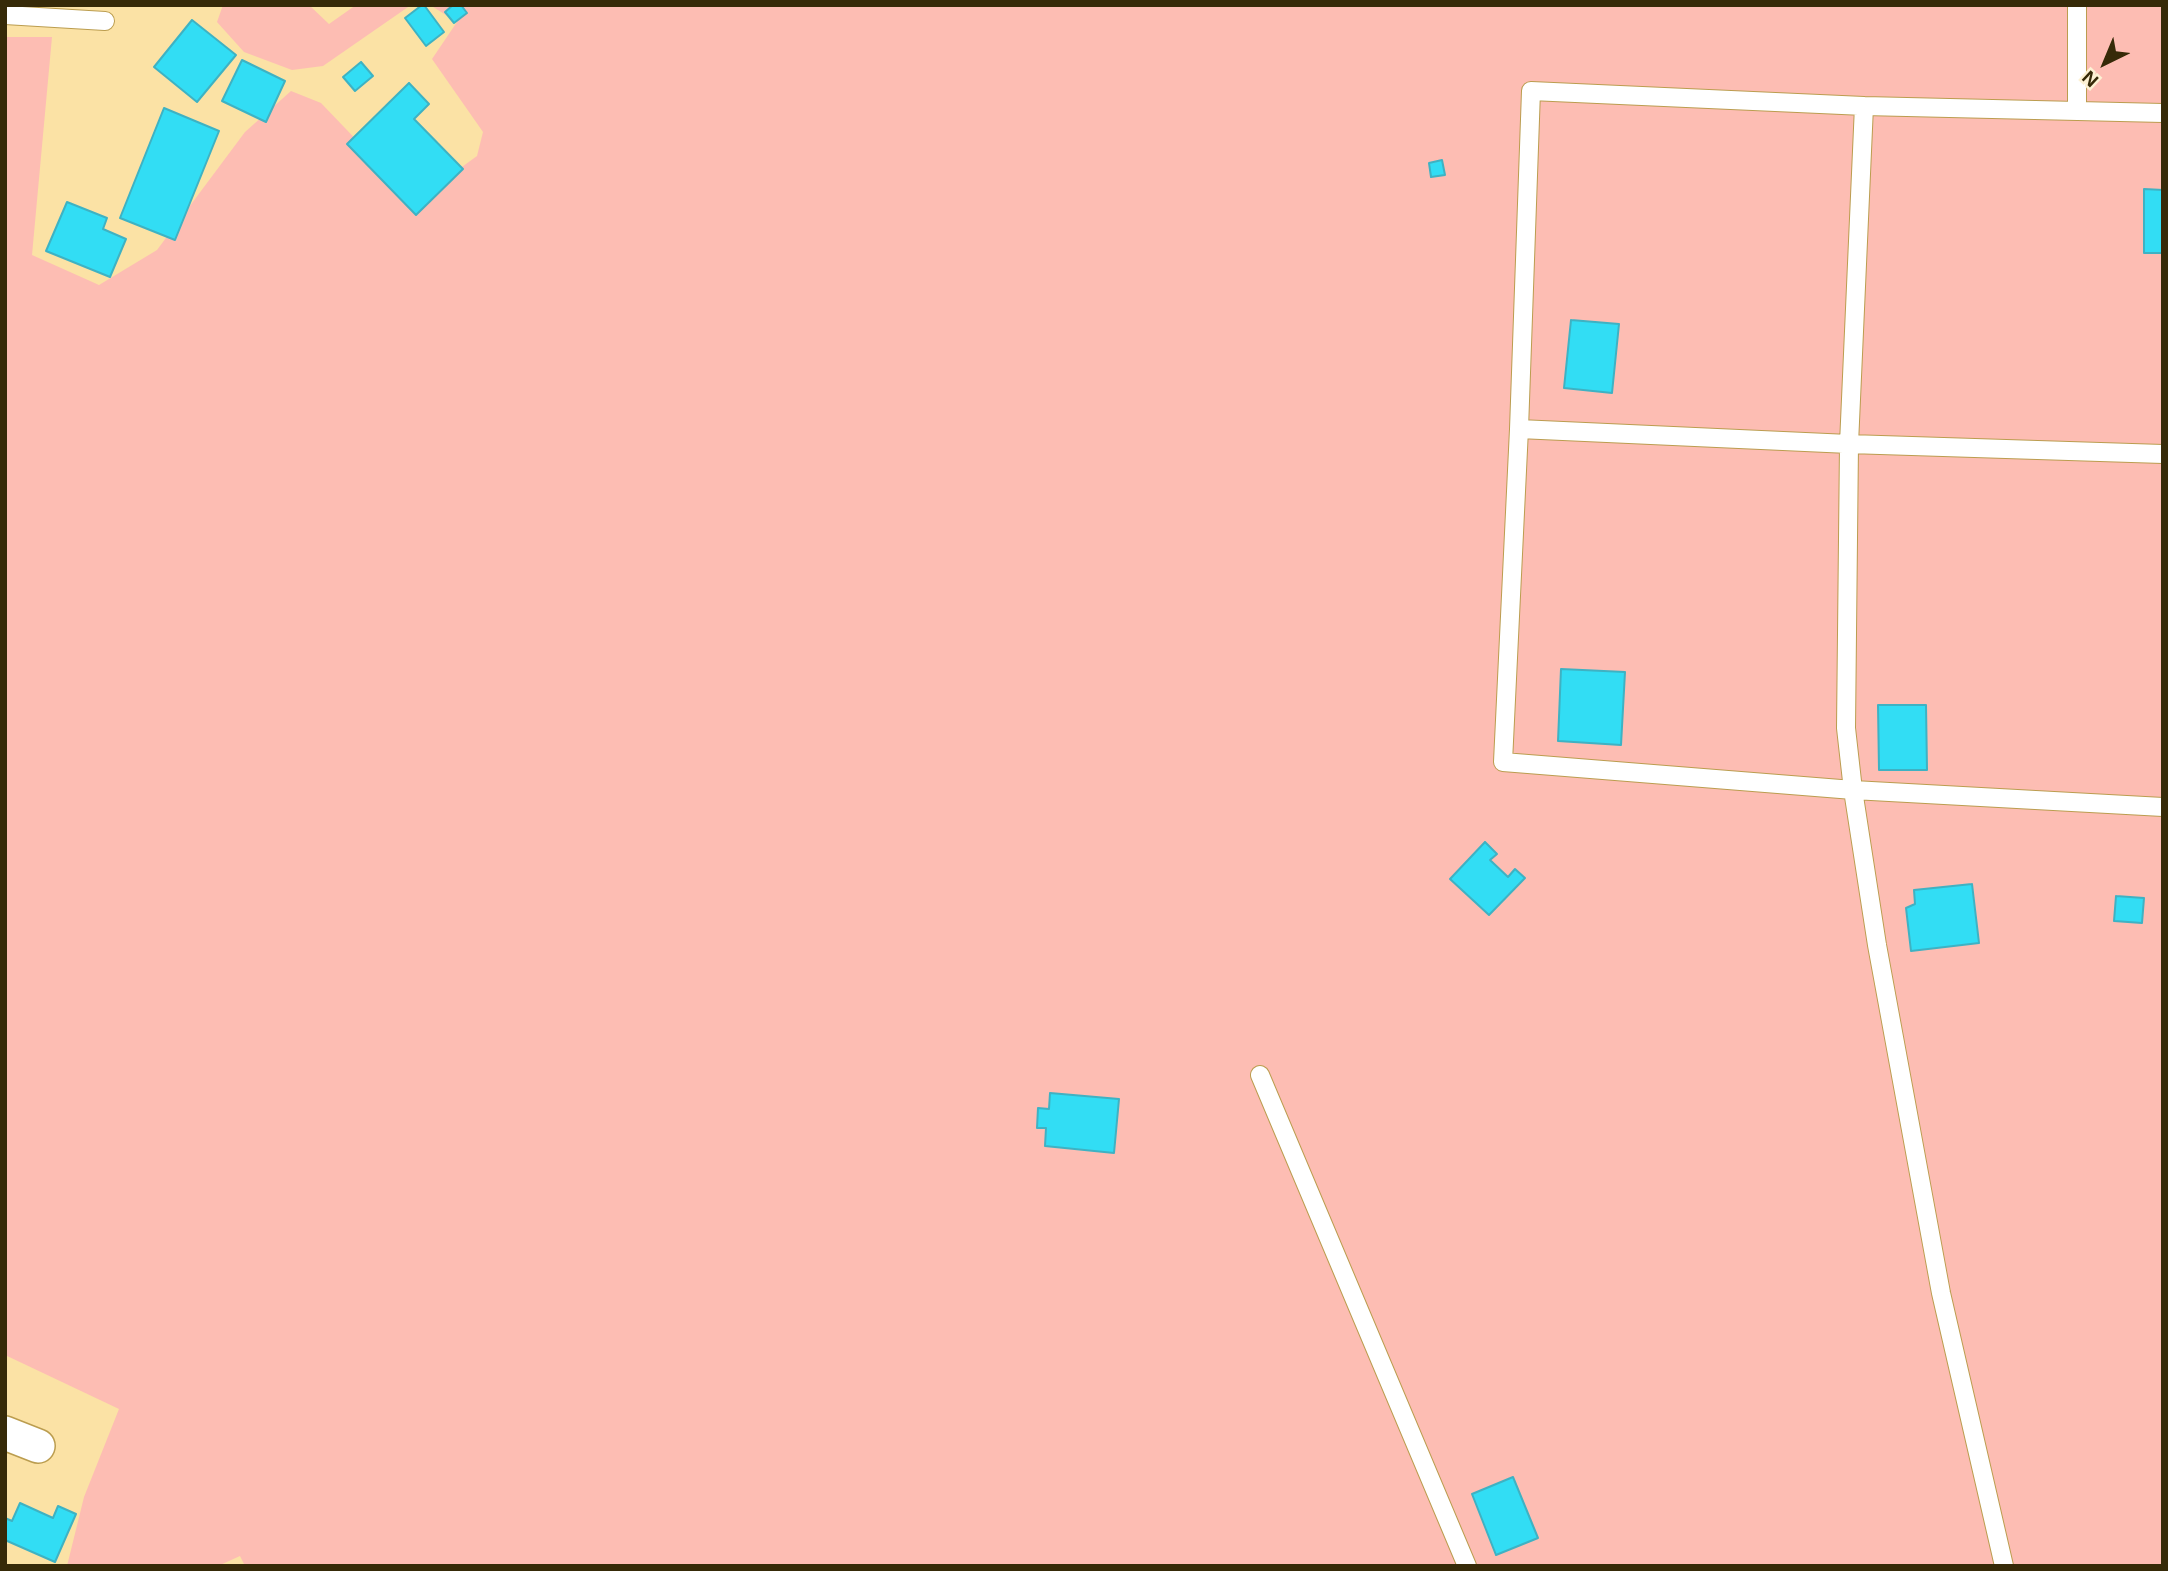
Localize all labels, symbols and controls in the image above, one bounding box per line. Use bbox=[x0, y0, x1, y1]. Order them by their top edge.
north arrow bbox=[2070, 28, 2140, 98]
text: N bbox=[2078, 66, 2103, 91]

